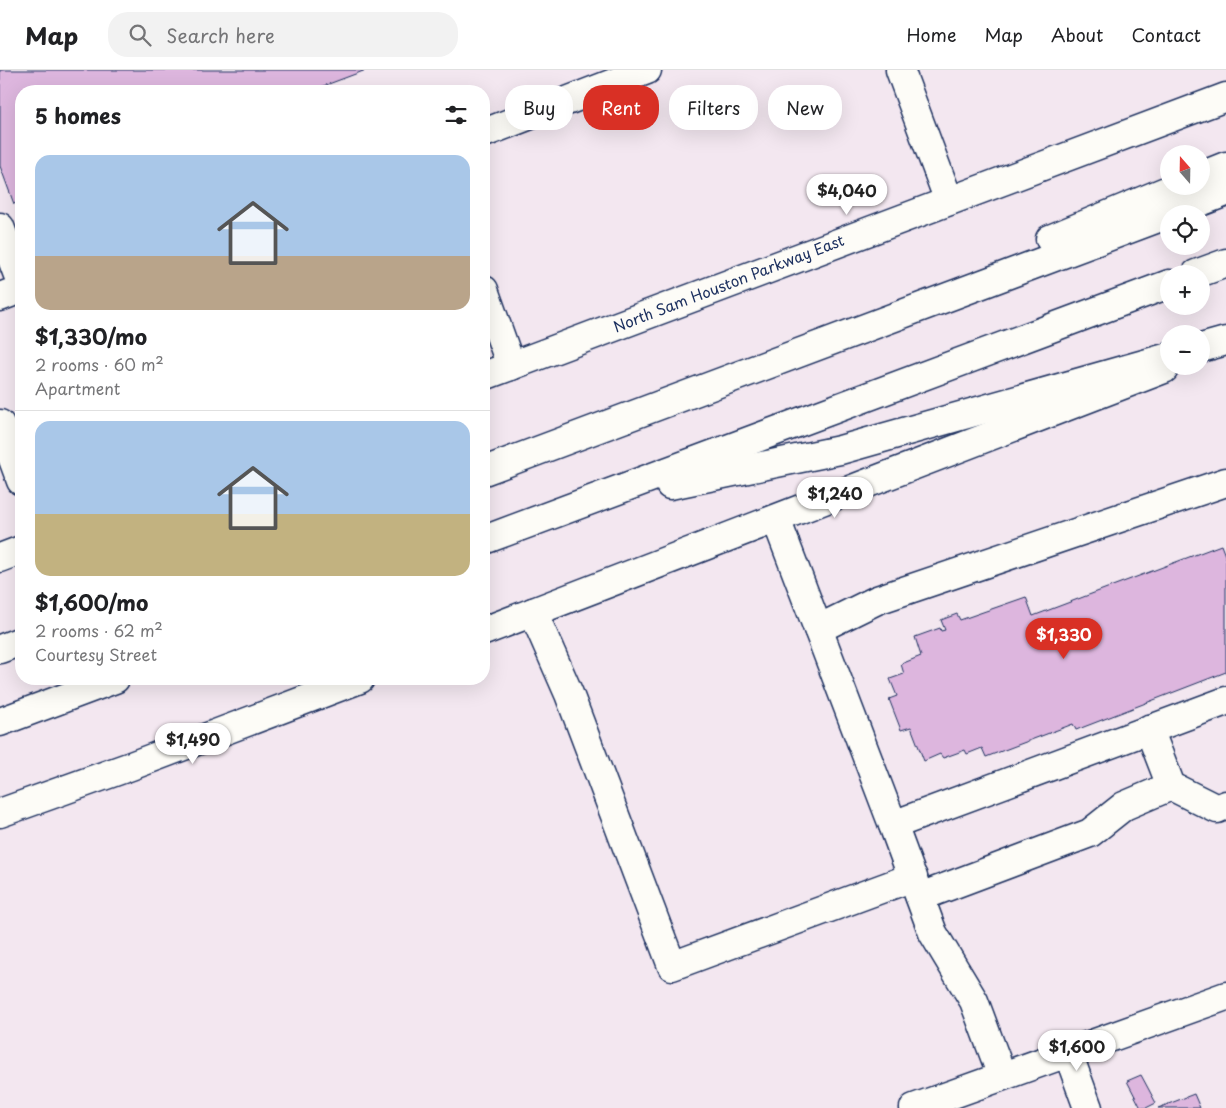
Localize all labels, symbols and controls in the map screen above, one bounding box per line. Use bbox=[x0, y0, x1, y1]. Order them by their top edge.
search box bbox=[108, 12, 458, 57]
text: Map bbox=[25, 17, 78, 53]
icon: search bbox=[126, 21, 154, 49]
text: Search here bbox=[166, 21, 275, 49]
text: Home bbox=[906, 21, 956, 48]
text: Map bbox=[984, 21, 1023, 48]
text: About bbox=[1051, 21, 1103, 48]
text: Contact bbox=[1131, 21, 1201, 48]
chip: Buy bbox=[505, 85, 573, 130]
chip: Rent bbox=[583, 85, 659, 130]
chip: Filters bbox=[669, 85, 758, 130]
chip: New bbox=[768, 85, 842, 130]
text: 5 homes bbox=[35, 99, 121, 131]
icon: filters bbox=[442, 101, 470, 129]
north arrow bbox=[1160, 145, 1210, 195]
map controls bbox=[1160, 145, 1210, 375]
pin: $4,040 bbox=[806, 174, 888, 216]
text: $4,040 bbox=[817, 178, 877, 202]
icon: home bbox=[208, 188, 298, 278]
button: locate bbox=[1160, 205, 1210, 255]
street label: North Sam Houston Parkway East bbox=[610, 228, 847, 337]
button: + bbox=[1160, 265, 1210, 315]
text: $1,330/mo bbox=[35, 320, 147, 352]
button: − bbox=[1160, 325, 1210, 375]
text: 2 rooms · 60 m² bbox=[35, 352, 164, 376]
text: Apartment bbox=[35, 376, 120, 400]
icon: home bbox=[208, 453, 298, 543]
pin: $1,240 bbox=[794, 476, 876, 519]
text: $1,240 bbox=[807, 481, 863, 505]
text: $1,600/mo bbox=[35, 586, 148, 618]
text: 2 rooms · 62 m² bbox=[35, 618, 163, 642]
pin: $1,330 bbox=[1023, 618, 1105, 660]
text: $1,330 bbox=[1036, 622, 1092, 646]
text: Courtesy Street bbox=[35, 642, 157, 666]
pin: $1,490 bbox=[152, 722, 234, 765]
text: $1,490 bbox=[166, 727, 220, 751]
pin: $1,600 bbox=[1036, 1030, 1118, 1072]
text: $1,600 bbox=[1049, 1034, 1105, 1058]

